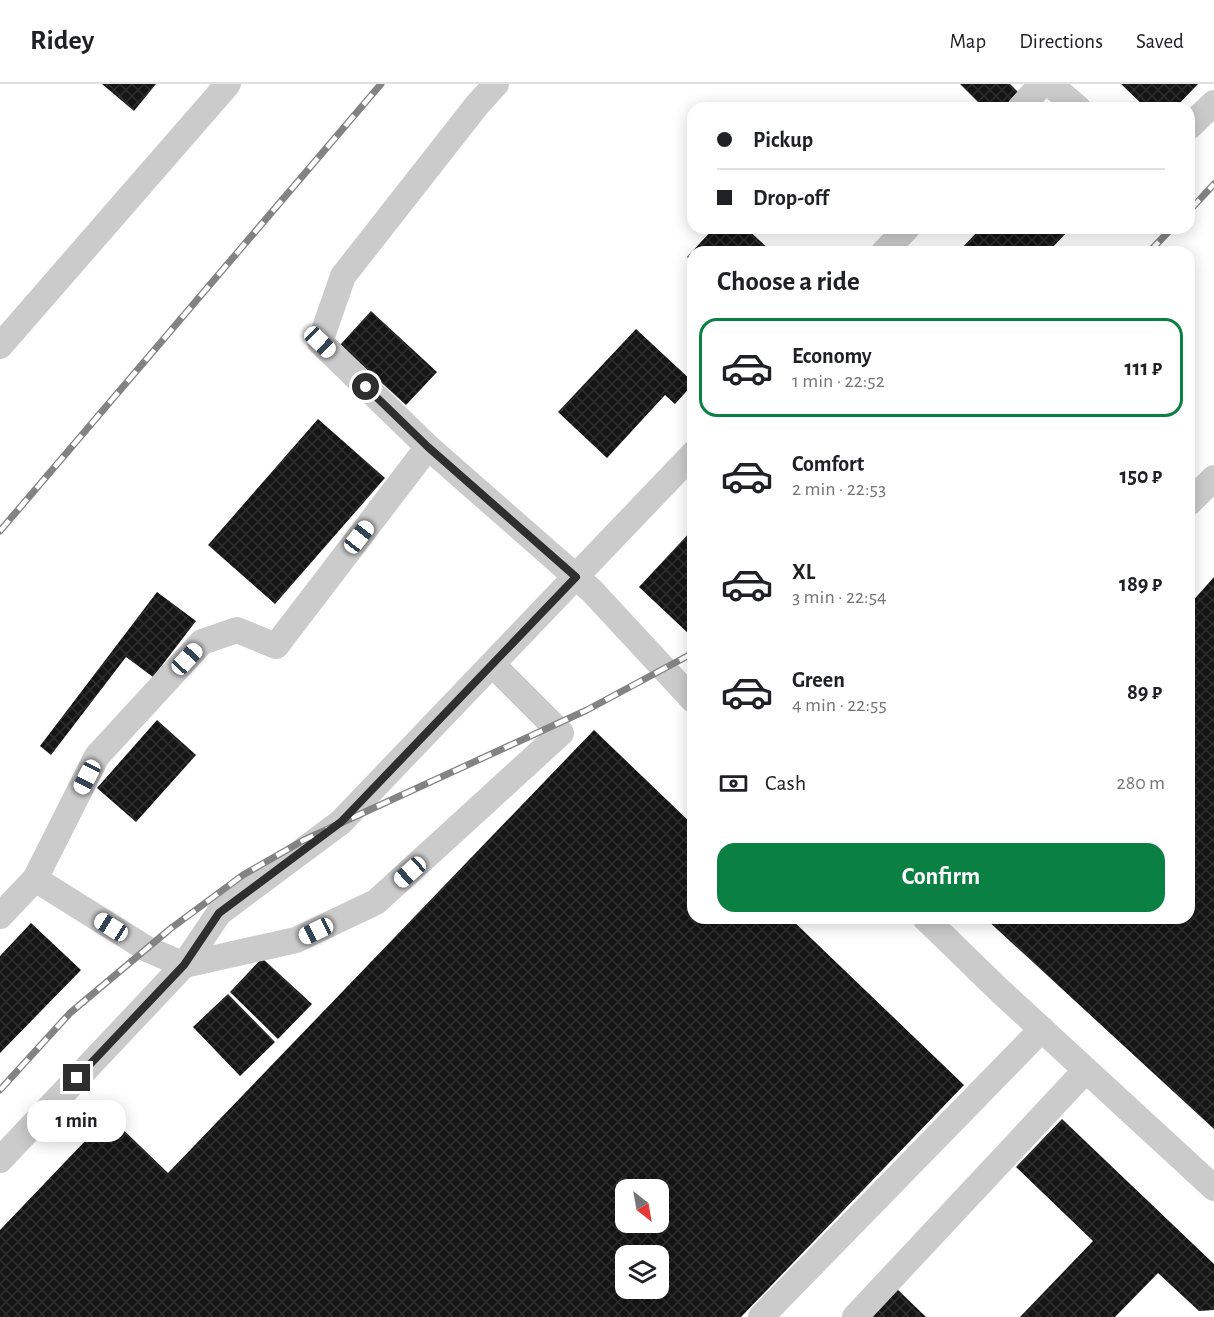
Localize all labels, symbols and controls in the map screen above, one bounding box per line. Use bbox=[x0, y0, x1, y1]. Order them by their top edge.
text: Ridey bbox=[30, 27, 94, 55]
text: Map bbox=[950, 31, 986, 52]
text: Directions bbox=[1019, 31, 1103, 52]
text: Saved bbox=[1136, 31, 1184, 52]
text: Pickup bbox=[753, 129, 813, 151]
text: Drop-off bbox=[753, 187, 829, 209]
text: Choose a ride bbox=[717, 268, 860, 295]
car bbox=[301, 323, 339, 361]
icon: car bbox=[720, 341, 774, 395]
text: Economy bbox=[792, 345, 872, 367]
text: 111 ₽ bbox=[1125, 357, 1162, 379]
text: 1 min · 22:52 bbox=[792, 371, 885, 391]
route start bbox=[352, 373, 379, 400]
icon: car bbox=[720, 449, 774, 503]
text: Comfort bbox=[792, 453, 864, 475]
text: 150 ₽ bbox=[1119, 465, 1162, 487]
text: 2 min · 22:53 bbox=[792, 479, 886, 499]
car bbox=[341, 517, 377, 557]
icon: car bbox=[720, 557, 774, 611]
text: XL bbox=[792, 561, 815, 583]
text: 189 ₽ bbox=[1119, 573, 1162, 595]
text: 3 min · 22:54 bbox=[792, 587, 887, 607]
car bbox=[168, 640, 206, 678]
icon: car bbox=[720, 665, 774, 719]
text: Green bbox=[792, 669, 845, 691]
text: 89 ₽ bbox=[1127, 681, 1162, 703]
text: 4 min · 22:55 bbox=[792, 695, 887, 715]
car bbox=[71, 757, 103, 797]
icon: cash bbox=[717, 767, 750, 800]
text: Cash bbox=[765, 772, 806, 794]
text: 280 m bbox=[1117, 773, 1165, 793]
button: Confirm bbox=[717, 843, 1165, 912]
car bbox=[391, 853, 429, 891]
car bbox=[91, 910, 131, 944]
car bbox=[296, 915, 336, 947]
route end bbox=[63, 1064, 90, 1091]
callout: 1 min bbox=[28, 1099, 127, 1141]
text: 1 min bbox=[55, 1111, 98, 1131]
north arrow bbox=[615, 1179, 669, 1233]
map controls bbox=[615, 1179, 669, 1299]
button: layers bbox=[615, 1245, 669, 1299]

